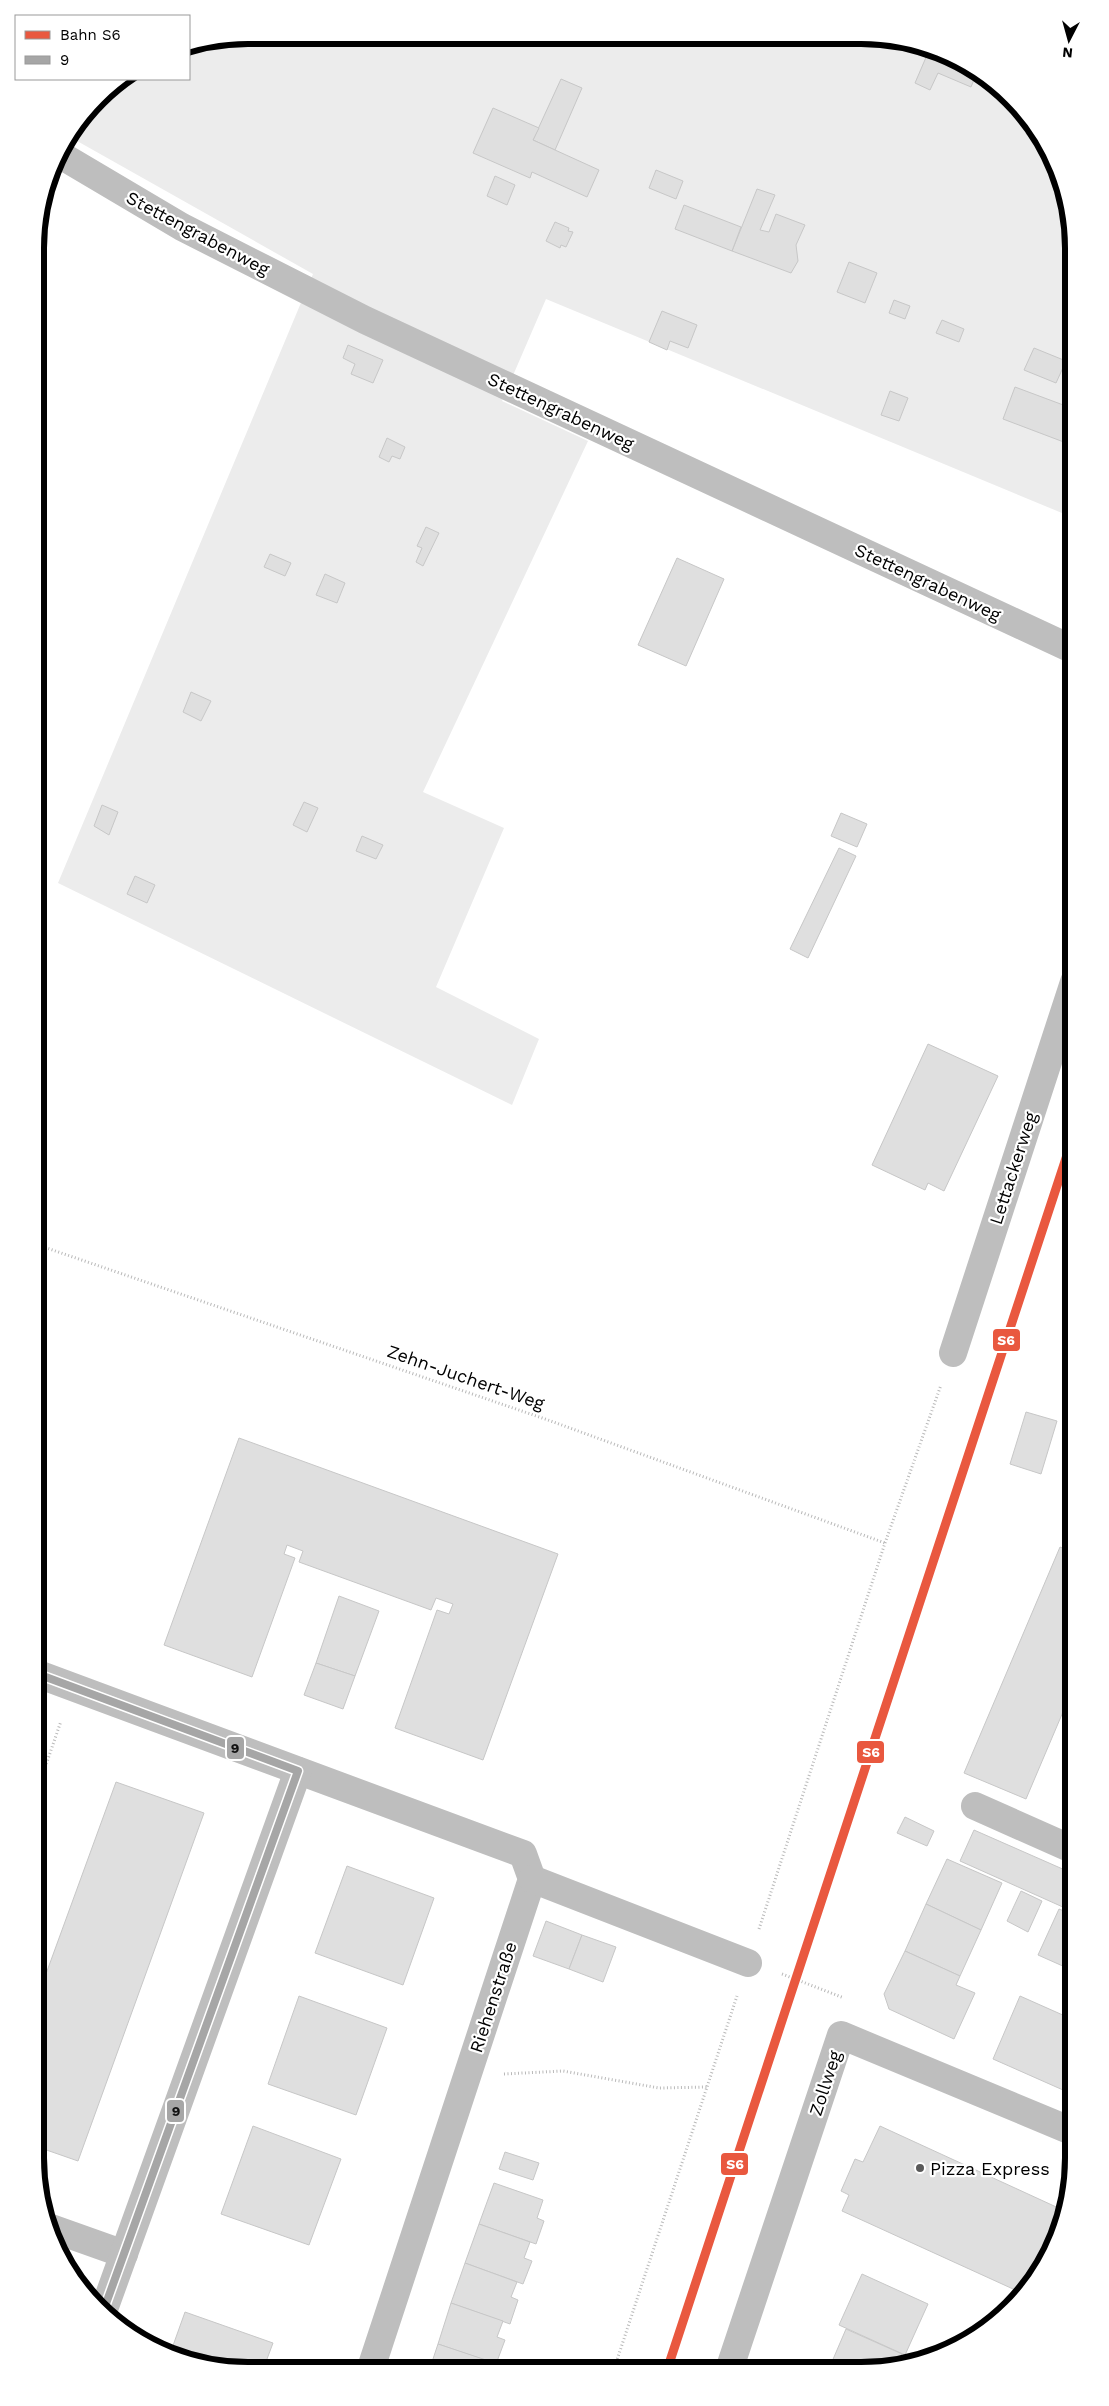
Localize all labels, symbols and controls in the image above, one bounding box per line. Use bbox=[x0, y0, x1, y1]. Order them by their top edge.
legend bbox=[15, 15, 190, 80]
north arrow bbox=[1044, 15, 1094, 65]
text: Bahn S6 bbox=[60, 26, 121, 44]
text: N bbox=[1062, 44, 1074, 61]
text: 9 bbox=[60, 51, 69, 69]
street label: Stettengrabenweg bbox=[123, 186, 273, 280]
street label: Stettengrabenweg bbox=[485, 368, 638, 454]
street label: Stettengrabenweg bbox=[852, 539, 1005, 625]
street label: Lettackerweg bbox=[985, 1109, 1041, 1227]
line badge: S6 bbox=[992, 1328, 1021, 1352]
text: S6 bbox=[997, 1332, 1015, 1348]
street label: Zehn-Juchert-Weg bbox=[385, 1340, 548, 1414]
line badge: 9 bbox=[226, 1736, 245, 1760]
text: 9 bbox=[231, 1740, 239, 1756]
line badge: S6 bbox=[856, 1740, 885, 1764]
text: S6 bbox=[862, 1744, 880, 1760]
street label: Riehenstraße bbox=[465, 1939, 521, 2055]
street label: Zollweg bbox=[805, 2047, 845, 2118]
line badge: 9 bbox=[166, 2099, 185, 2123]
text: 9 bbox=[172, 2103, 180, 2119]
line badge: S6 bbox=[720, 2152, 749, 2176]
text: S6 bbox=[726, 2156, 744, 2172]
place label: Pizza Express bbox=[930, 2158, 1050, 2179]
marker: Pizza Express bbox=[914, 2162, 926, 2174]

